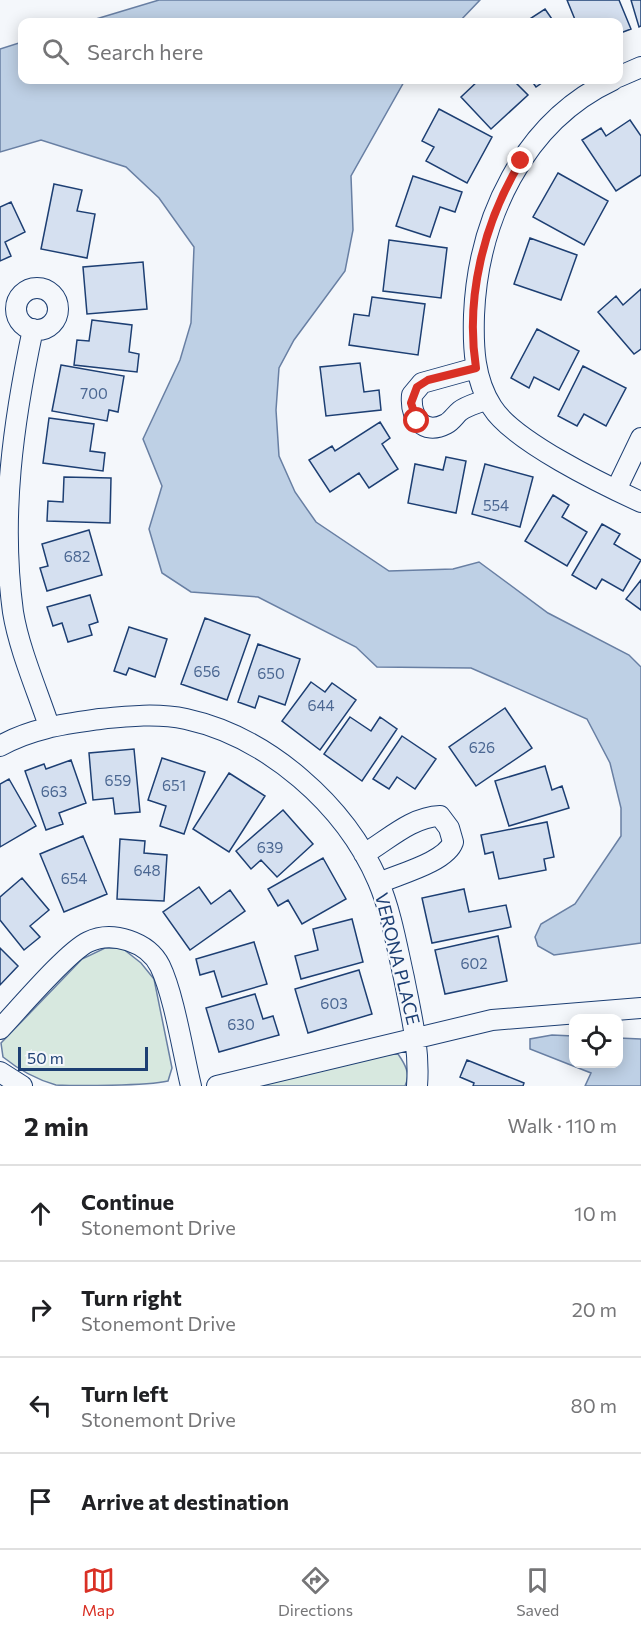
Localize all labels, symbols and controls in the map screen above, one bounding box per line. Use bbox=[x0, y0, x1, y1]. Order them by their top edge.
search box bbox=[18, 18, 623, 84]
icon: search bbox=[39, 35, 72, 68]
text: Search here bbox=[87, 38, 203, 65]
route end bbox=[507, 147, 533, 173]
house number: 700 bbox=[80, 384, 108, 402]
route start bbox=[403, 407, 429, 433]
house number: 554 bbox=[483, 496, 509, 514]
house number: 682 bbox=[64, 547, 90, 565]
house number: 656 bbox=[194, 662, 220, 680]
house number: 650 bbox=[257, 664, 285, 682]
house number: 644 bbox=[307, 696, 335, 714]
house number: 626 bbox=[469, 738, 495, 756]
house number: 659 bbox=[105, 771, 131, 789]
house number: 651 bbox=[162, 776, 186, 794]
house number: 663 bbox=[41, 782, 67, 800]
house number: 639 bbox=[257, 838, 283, 856]
house number: 648 bbox=[133, 861, 161, 879]
house number: 654 bbox=[61, 869, 87, 887]
street label: VERONA PLACE bbox=[371, 890, 425, 1027]
house number: 602 bbox=[460, 954, 488, 972]
house number: 603 bbox=[320, 994, 348, 1012]
map controls bbox=[569, 1014, 623, 1068]
button: locate bbox=[569, 1014, 623, 1068]
house number: 630 bbox=[227, 1015, 255, 1033]
scale bar bbox=[18, 1044, 148, 1072]
text: 50 m bbox=[27, 1048, 64, 1067]
text: 2 min bbox=[24, 1110, 89, 1141]
text: Walk · 110 m bbox=[507, 1113, 617, 1137]
text: Continue bbox=[81, 1188, 174, 1215]
icon: ahead bbox=[24, 1197, 57, 1230]
text: 10 m bbox=[574, 1201, 617, 1225]
text: Stonemont Drive bbox=[81, 1215, 236, 1239]
text: Turn right bbox=[81, 1284, 182, 1311]
icon: right bbox=[24, 1293, 57, 1326]
text: 20 m bbox=[572, 1297, 617, 1321]
text: Stonemont Drive bbox=[81, 1311, 236, 1335]
text: Turn left bbox=[81, 1380, 168, 1407]
icon: left bbox=[24, 1389, 57, 1422]
text: 80 m bbox=[571, 1393, 617, 1417]
text: Stonemont Drive bbox=[81, 1407, 236, 1431]
icon: arrive bbox=[24, 1485, 57, 1518]
text: Arrive at destination bbox=[81, 1488, 289, 1515]
tab: Map bbox=[82, 1564, 115, 1619]
tab: Directions bbox=[278, 1564, 353, 1619]
tab: Saved bbox=[516, 1564, 559, 1619]

